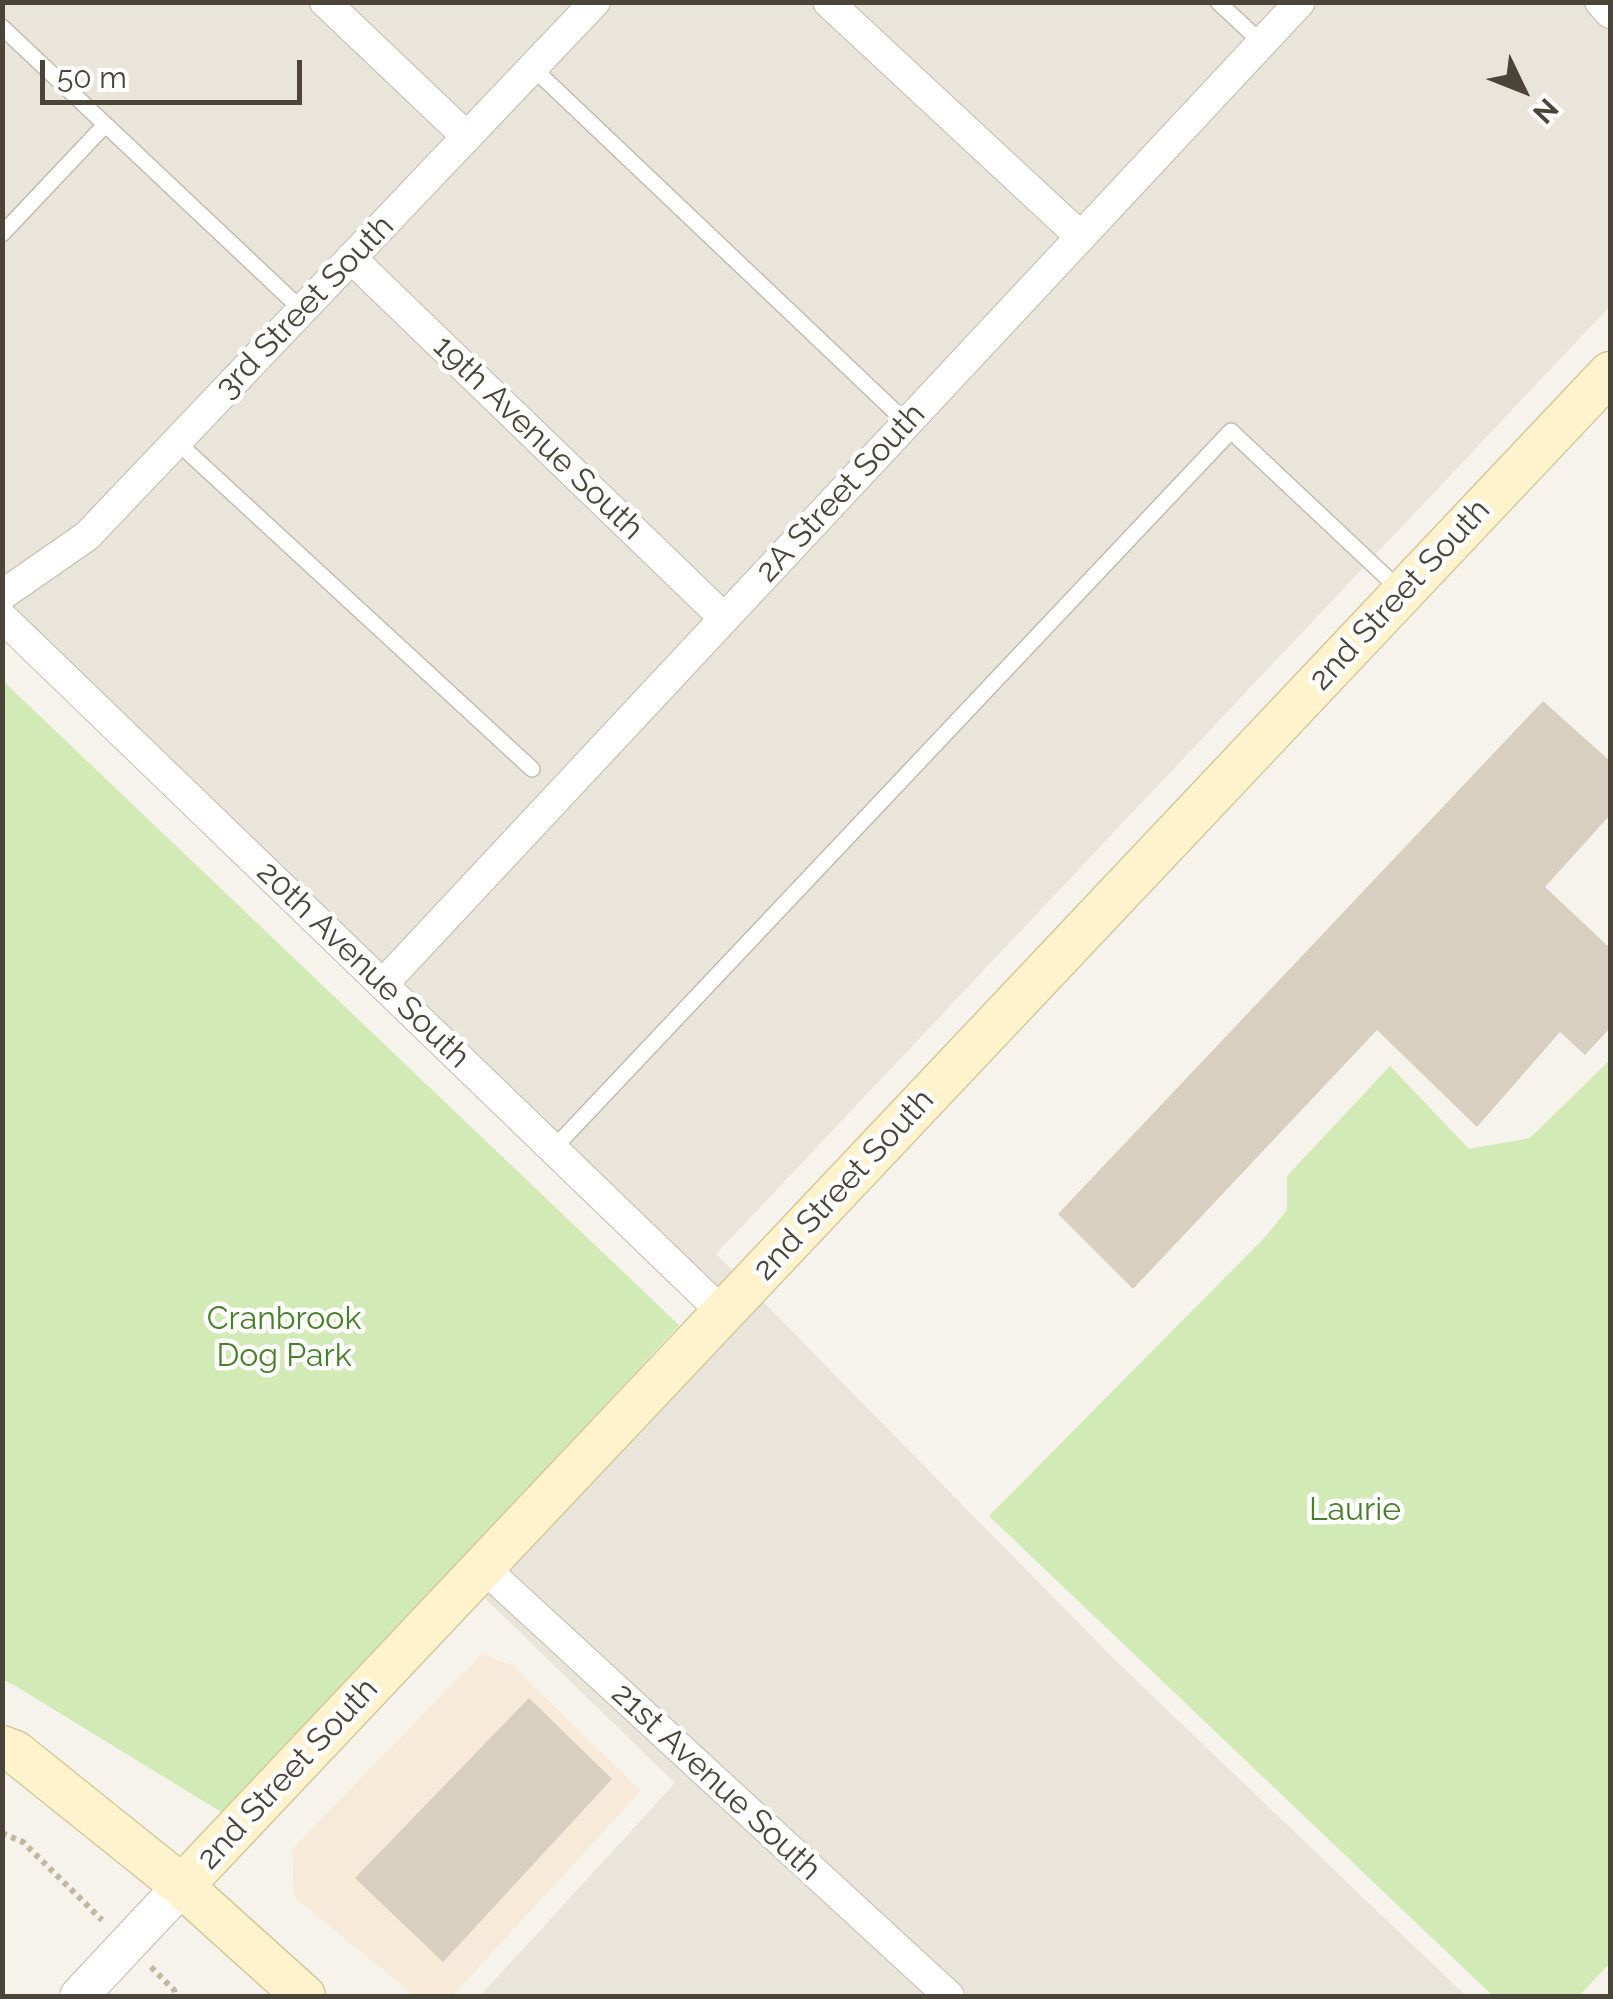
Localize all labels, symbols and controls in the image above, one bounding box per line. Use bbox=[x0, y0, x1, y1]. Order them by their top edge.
scale bar bbox=[45, 40, 308, 102]
north arrow bbox=[1473, 40, 1573, 140]
text: 50 m bbox=[57, 60, 127, 95]
text: N bbox=[1526, 92, 1565, 130]
street label: 3rd Street South bbox=[208, 207, 402, 407]
street label: 19th Avenue South bbox=[425, 328, 651, 548]
street label: 2A Street South bbox=[748, 396, 934, 590]
street label: 2nd Street South bbox=[1302, 492, 1498, 698]
street label: 20th Avenue South bbox=[249, 854, 477, 1076]
street label: 2nd Street South bbox=[746, 1082, 942, 1288]
park label: Cranbrook Dog Park bbox=[207, 1300, 361, 1375]
park label: Laurie bbox=[1309, 1491, 1401, 1529]
street label: 2nd Street South bbox=[190, 1671, 386, 1877]
street label: 21st Avenue South bbox=[603, 1675, 829, 1889]

